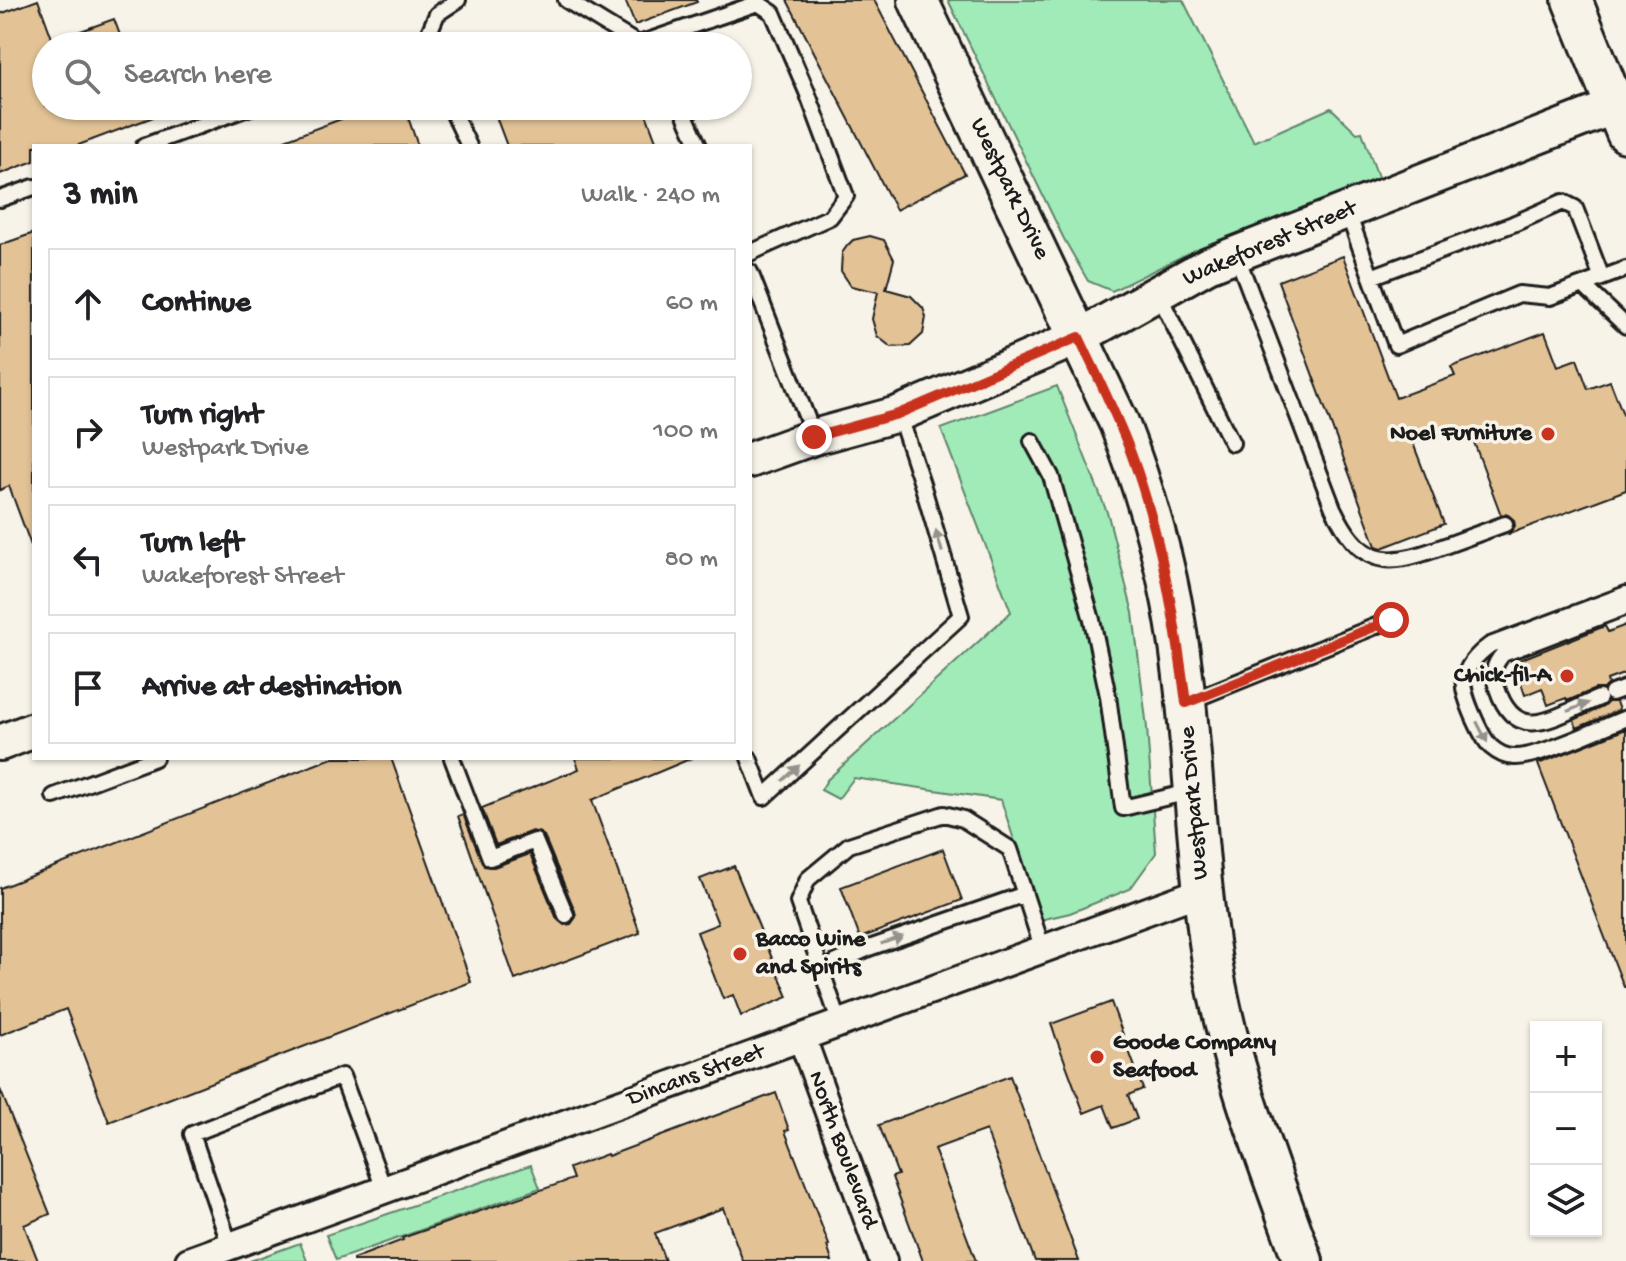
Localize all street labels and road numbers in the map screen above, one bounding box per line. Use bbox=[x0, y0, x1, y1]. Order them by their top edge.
street label: Westpark Drive bbox=[962, 114, 1056, 265]
street label: Wakeforest Street bbox=[1179, 193, 1363, 294]
street label: Westpark Drive bbox=[1174, 725, 1216, 881]
street label: Dincans Street bbox=[622, 1037, 771, 1115]
street label: North Boulevard bbox=[800, 1067, 885, 1234]

